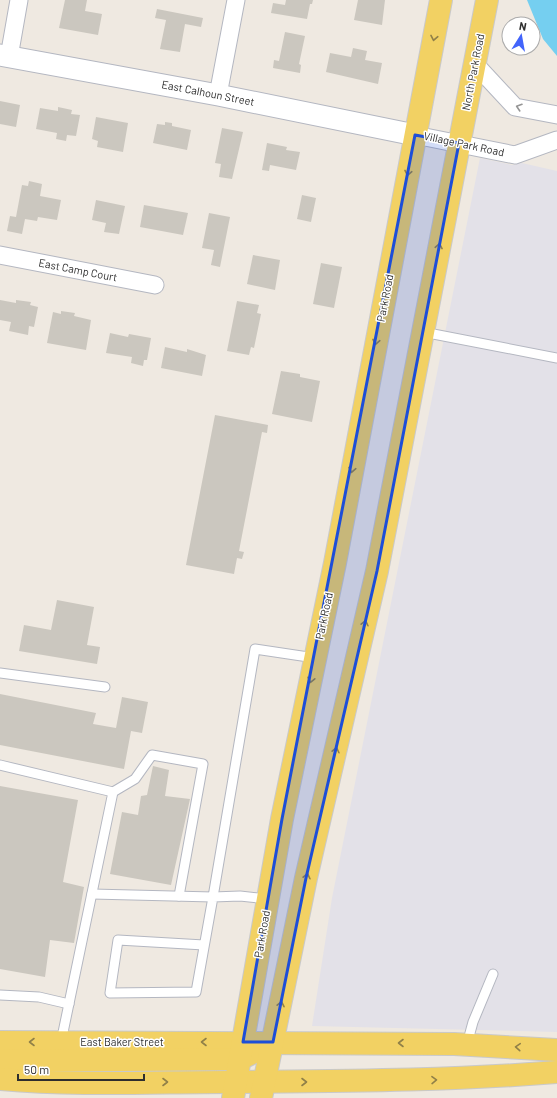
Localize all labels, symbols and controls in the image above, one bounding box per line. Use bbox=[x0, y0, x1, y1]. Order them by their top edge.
north arrow bbox=[501, 16, 541, 56]
text: N bbox=[518, 19, 528, 33]
street label: North Park Road bbox=[459, 32, 486, 111]
one-way arrow bbox=[430, 35, 439, 41]
street label: East Calhoun Street bbox=[161, 77, 256, 108]
one-way arrow bbox=[516, 103, 523, 112]
street label: Village Park Road bbox=[423, 129, 506, 158]
one-way arrow bbox=[404, 170, 413, 176]
one-way arrow bbox=[435, 243, 443, 250]
street label: East Camp Court bbox=[38, 255, 119, 284]
street label: Park Road bbox=[374, 273, 395, 323]
one-way arrow bbox=[373, 339, 381, 345]
one-way arrow bbox=[348, 467, 357, 473]
street label: Park Road bbox=[312, 591, 335, 641]
one-way arrow bbox=[361, 620, 369, 626]
one-way arrow bbox=[307, 676, 315, 683]
one-way arrow bbox=[331, 746, 339, 753]
one-way arrow bbox=[302, 873, 310, 879]
street label: Park Road bbox=[251, 909, 272, 959]
one-way arrow bbox=[276, 1000, 284, 1007]
street label: East Baker Street bbox=[80, 1035, 164, 1048]
one-way arrow bbox=[29, 1038, 35, 1046]
one-way arrow bbox=[201, 1038, 207, 1046]
one-way arrow bbox=[398, 1039, 404, 1047]
one-way arrow bbox=[515, 1042, 521, 1051]
scale bar bbox=[18, 1056, 144, 1082]
text: 50 m bbox=[24, 1062, 49, 1076]
one-way arrow bbox=[431, 1075, 437, 1084]
one-way arrow bbox=[162, 1078, 168, 1086]
one-way arrow bbox=[301, 1078, 307, 1086]

